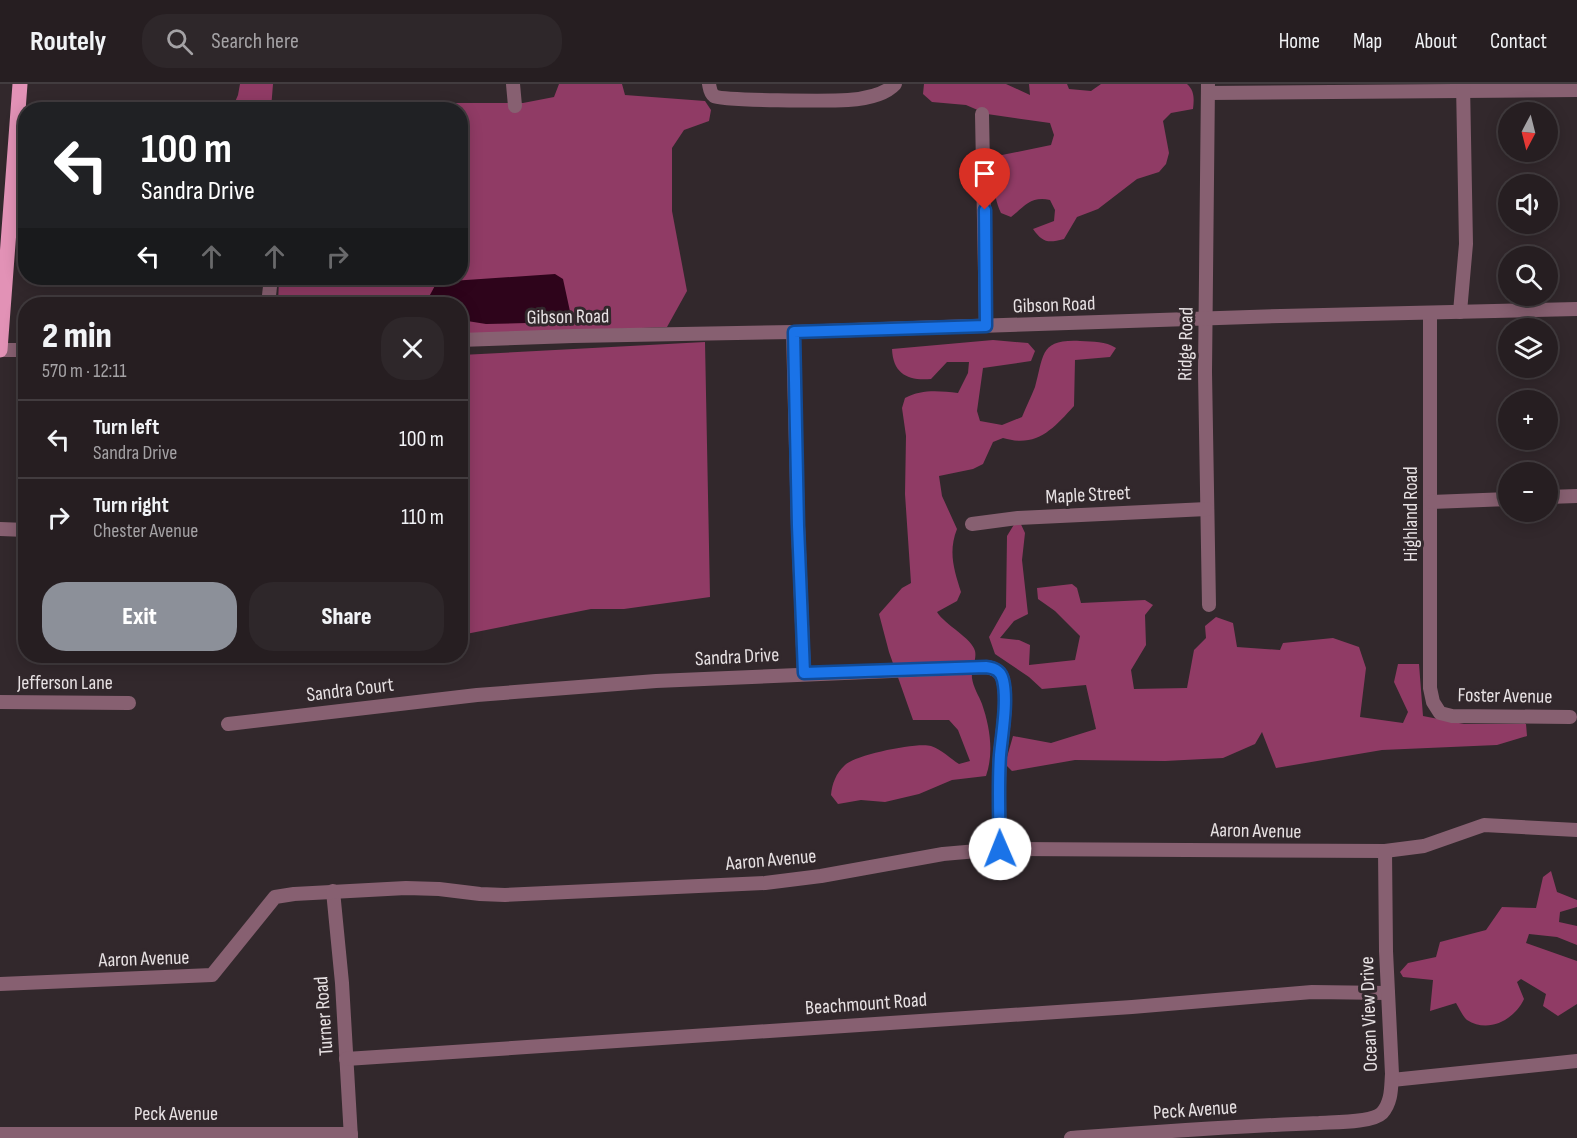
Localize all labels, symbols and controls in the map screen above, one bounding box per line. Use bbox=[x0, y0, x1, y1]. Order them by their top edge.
search box bbox=[142, 14, 562, 68]
text: Routely bbox=[30, 25, 106, 58]
icon: search bbox=[163, 25, 196, 58]
text: Search here bbox=[211, 28, 299, 55]
text: Home bbox=[1279, 29, 1320, 54]
text: Map bbox=[1353, 29, 1382, 54]
text: About bbox=[1415, 29, 1457, 54]
text: Contact bbox=[1490, 29, 1547, 54]
north arrow bbox=[1498, 102, 1558, 162]
map controls bbox=[1498, 102, 1558, 522]
text: 100 m bbox=[141, 124, 232, 175]
icon: left bbox=[42, 126, 120, 204]
pin bbox=[959, 148, 1010, 210]
icon: arrive bbox=[968, 157, 1001, 190]
button: sound bbox=[1498, 174, 1558, 234]
text: Sandra Drive bbox=[141, 175, 255, 207]
icon: left bbox=[132, 240, 165, 273]
icon: ahead bbox=[195, 240, 228, 273]
icon: ahead bbox=[258, 240, 291, 273]
icon: right bbox=[321, 240, 354, 273]
button: search bbox=[1498, 246, 1558, 306]
street label: Gibson Road bbox=[1012, 292, 1096, 318]
street label: Gibson Road bbox=[526, 304, 610, 330]
street label: Ridge Road bbox=[1173, 307, 1199, 381]
text: 2 min bbox=[42, 315, 112, 358]
button: close bbox=[381, 317, 444, 380]
button: layers bbox=[1498, 318, 1558, 378]
text: 570 m · 12:11 bbox=[42, 359, 126, 383]
button: + bbox=[1498, 390, 1558, 450]
text: Turn left bbox=[93, 414, 159, 441]
icon: left bbox=[42, 423, 75, 456]
text: 100 m bbox=[399, 426, 444, 453]
text: Sandra Drive bbox=[93, 441, 177, 465]
button: − bbox=[1498, 462, 1558, 522]
street label: Highland Road bbox=[1399, 466, 1423, 562]
street label: Maple Street bbox=[1045, 481, 1131, 509]
text: Turn right bbox=[93, 492, 169, 519]
icon: right bbox=[42, 501, 75, 534]
text: 110 m bbox=[401, 504, 444, 531]
text: Chester Avenue bbox=[93, 519, 198, 543]
button: Exit bbox=[42, 582, 237, 651]
button: Share bbox=[249, 582, 444, 651]
street label: Sandra Drive bbox=[694, 643, 780, 671]
street label: Jefferson Lane bbox=[16, 671, 113, 695]
street label: Sandra Court bbox=[305, 673, 395, 707]
street label: Foster Avenue bbox=[1458, 683, 1552, 709]
position arrow bbox=[968, 817, 1032, 881]
street label: Aaron Avenue bbox=[1209, 818, 1302, 844]
street label: Aaron Avenue bbox=[724, 844, 817, 876]
street label: Aaron Avenue bbox=[97, 945, 190, 973]
street label: Ocean View Drive bbox=[1355, 956, 1383, 1072]
street label: Turner Road bbox=[309, 975, 339, 1057]
street label: Beachmount Road bbox=[804, 988, 928, 1020]
street label: Peck Avenue bbox=[1152, 1095, 1238, 1125]
street label: Peck Avenue bbox=[134, 1102, 218, 1126]

